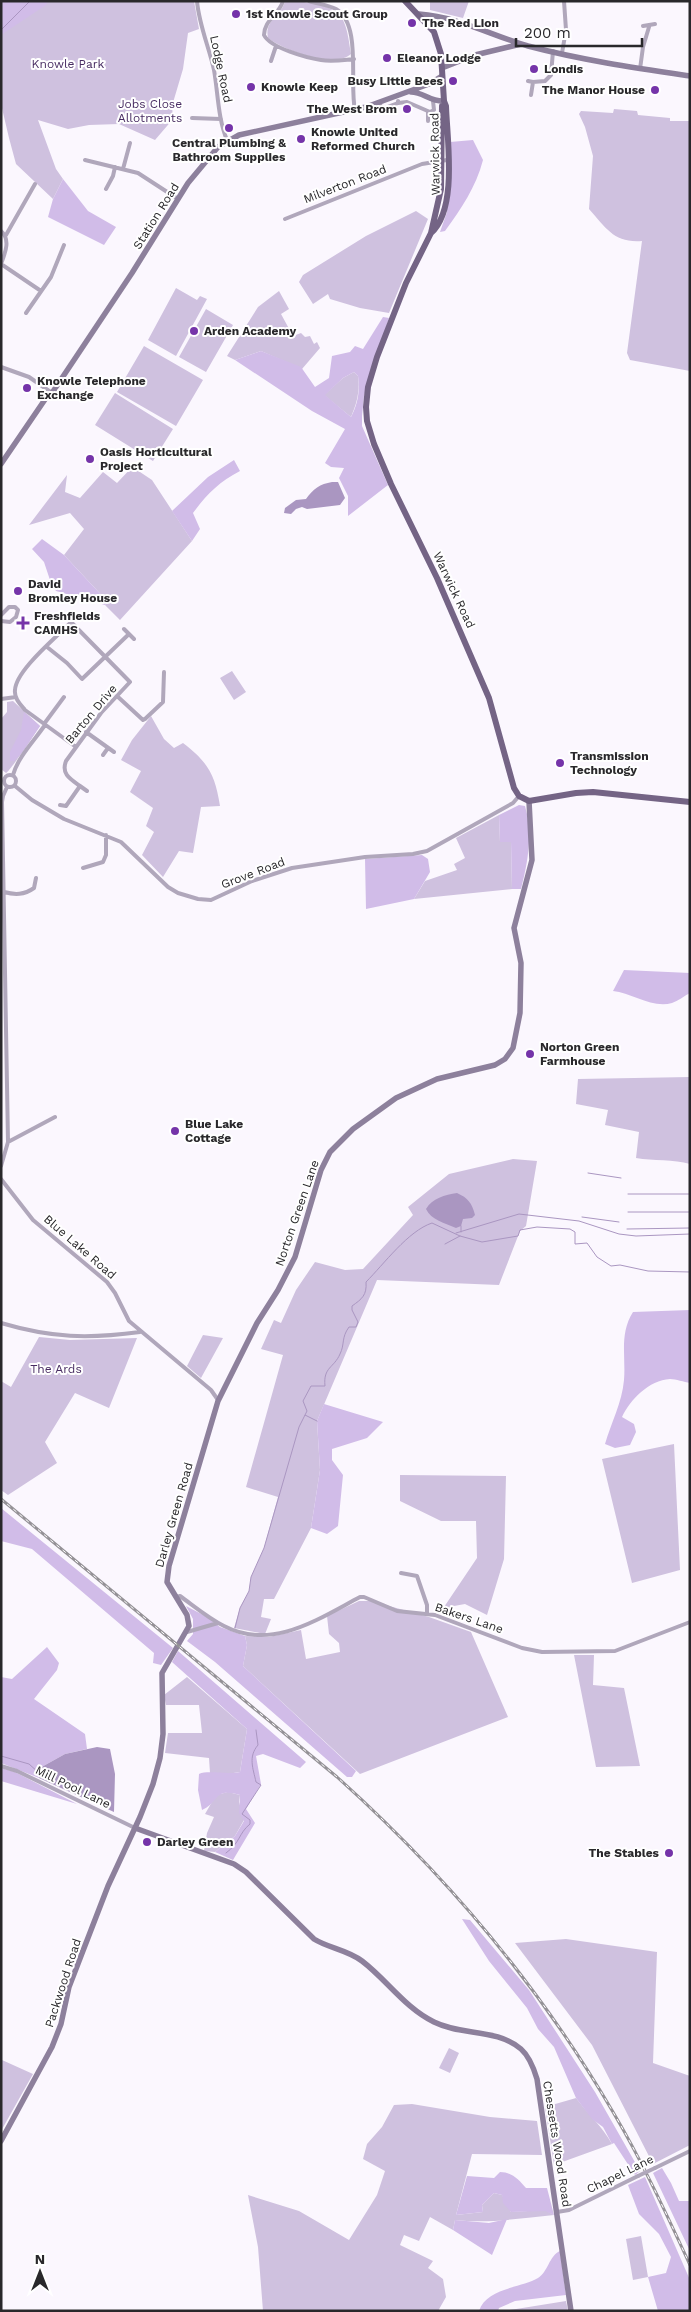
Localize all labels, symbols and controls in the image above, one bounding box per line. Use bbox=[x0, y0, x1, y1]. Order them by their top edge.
place label: 1st Knowle Scout Group bbox=[246, 7, 388, 21]
marker: 1st Knowle Scout Group bbox=[230, 8, 242, 20]
scale bar bbox=[516, 15, 642, 47]
place label: The Red Lion bbox=[422, 16, 499, 30]
marker: The Red Lion bbox=[406, 17, 418, 29]
text: 200 m bbox=[524, 24, 571, 42]
street label: Lodge Road bbox=[207, 34, 235, 104]
place label: Eleanor Lodge bbox=[397, 51, 481, 65]
marker: Eleanor Lodge bbox=[381, 52, 393, 64]
park label: Knowle Park bbox=[32, 57, 105, 71]
place label: Londis bbox=[544, 62, 584, 76]
marker: Londis bbox=[528, 63, 540, 75]
place label: Busy Little Bees bbox=[348, 74, 444, 88]
marker: Busy Little Bees bbox=[447, 75, 459, 87]
place label: Knowle Keep bbox=[261, 80, 339, 94]
marker: Knowle Keep bbox=[245, 81, 257, 93]
place label: The Manor House bbox=[542, 83, 645, 97]
marker: The Manor House bbox=[649, 84, 661, 96]
park label: Jobs Close Allotments bbox=[118, 97, 182, 125]
place label: The West Brom bbox=[307, 102, 397, 116]
marker: The West Brom bbox=[401, 103, 413, 115]
street label: Warwick Road bbox=[427, 113, 443, 195]
marker: Central Plumbing & Bathroom Supplies bbox=[223, 122, 235, 134]
place label: Knowle United Reformed Church bbox=[311, 125, 415, 153]
marker: Knowle United Reformed Church bbox=[295, 133, 307, 145]
place label: Central Plumbing & Bathroom Supplies bbox=[172, 136, 286, 164]
street label: Milverton Road bbox=[302, 162, 388, 206]
street label: Station Road bbox=[130, 180, 182, 252]
place label: Arden Academy bbox=[204, 324, 296, 338]
marker: Arden Academy bbox=[188, 325, 200, 337]
place label: Knowle Telephone Exchange bbox=[37, 374, 146, 402]
marker: Knowle Telephone Exchange bbox=[21, 382, 33, 394]
place label: Oasis Horticultural Project bbox=[100, 445, 212, 473]
marker: Oasis Horticultural Project bbox=[84, 453, 96, 465]
street label: Warwick Road bbox=[430, 550, 478, 630]
place label: David Bromley House bbox=[28, 577, 117, 605]
marker: David Bromley House bbox=[12, 585, 24, 597]
place label: Freshfields CAMHS bbox=[34, 609, 101, 637]
marker: Freshfields CAMHS bbox=[16, 616, 30, 630]
street label: Barton Drive bbox=[62, 682, 120, 746]
place label: Transmission Technology bbox=[570, 749, 649, 777]
marker: Transmission Technology bbox=[554, 757, 566, 769]
street label: Grove Road bbox=[219, 854, 287, 892]
place label: Norton Green Farmhouse bbox=[540, 1040, 619, 1068]
marker: Norton Green Farmhouse bbox=[524, 1048, 536, 1060]
place label: Blue Lake Cottage bbox=[185, 1117, 243, 1145]
marker: Blue Lake Cottage bbox=[169, 1125, 181, 1137]
street label: Norton Green Lane bbox=[272, 1158, 322, 1268]
street label: Blue Lake Road bbox=[41, 1212, 119, 1282]
park label: The Ards bbox=[30, 1362, 82, 1376]
street label: Darley Green Road bbox=[152, 1461, 196, 1569]
street label: Bakers Lane bbox=[433, 1600, 505, 1636]
street label: Mill Pool Lane bbox=[33, 1763, 113, 1811]
place label: Darley Green bbox=[157, 1835, 233, 1849]
marker: Darley Green bbox=[141, 1836, 153, 1848]
place label: The Stables bbox=[589, 1846, 660, 1860]
marker: The Stables bbox=[663, 1847, 675, 1859]
street label: Packwood Road bbox=[42, 1937, 84, 2029]
street label: Chessetts Wood Road bbox=[540, 2080, 574, 2208]
street label: Chapel Lane bbox=[584, 2152, 656, 2196]
north arrow bbox=[15, 2247, 65, 2297]
text: N bbox=[35, 2251, 45, 2267]

